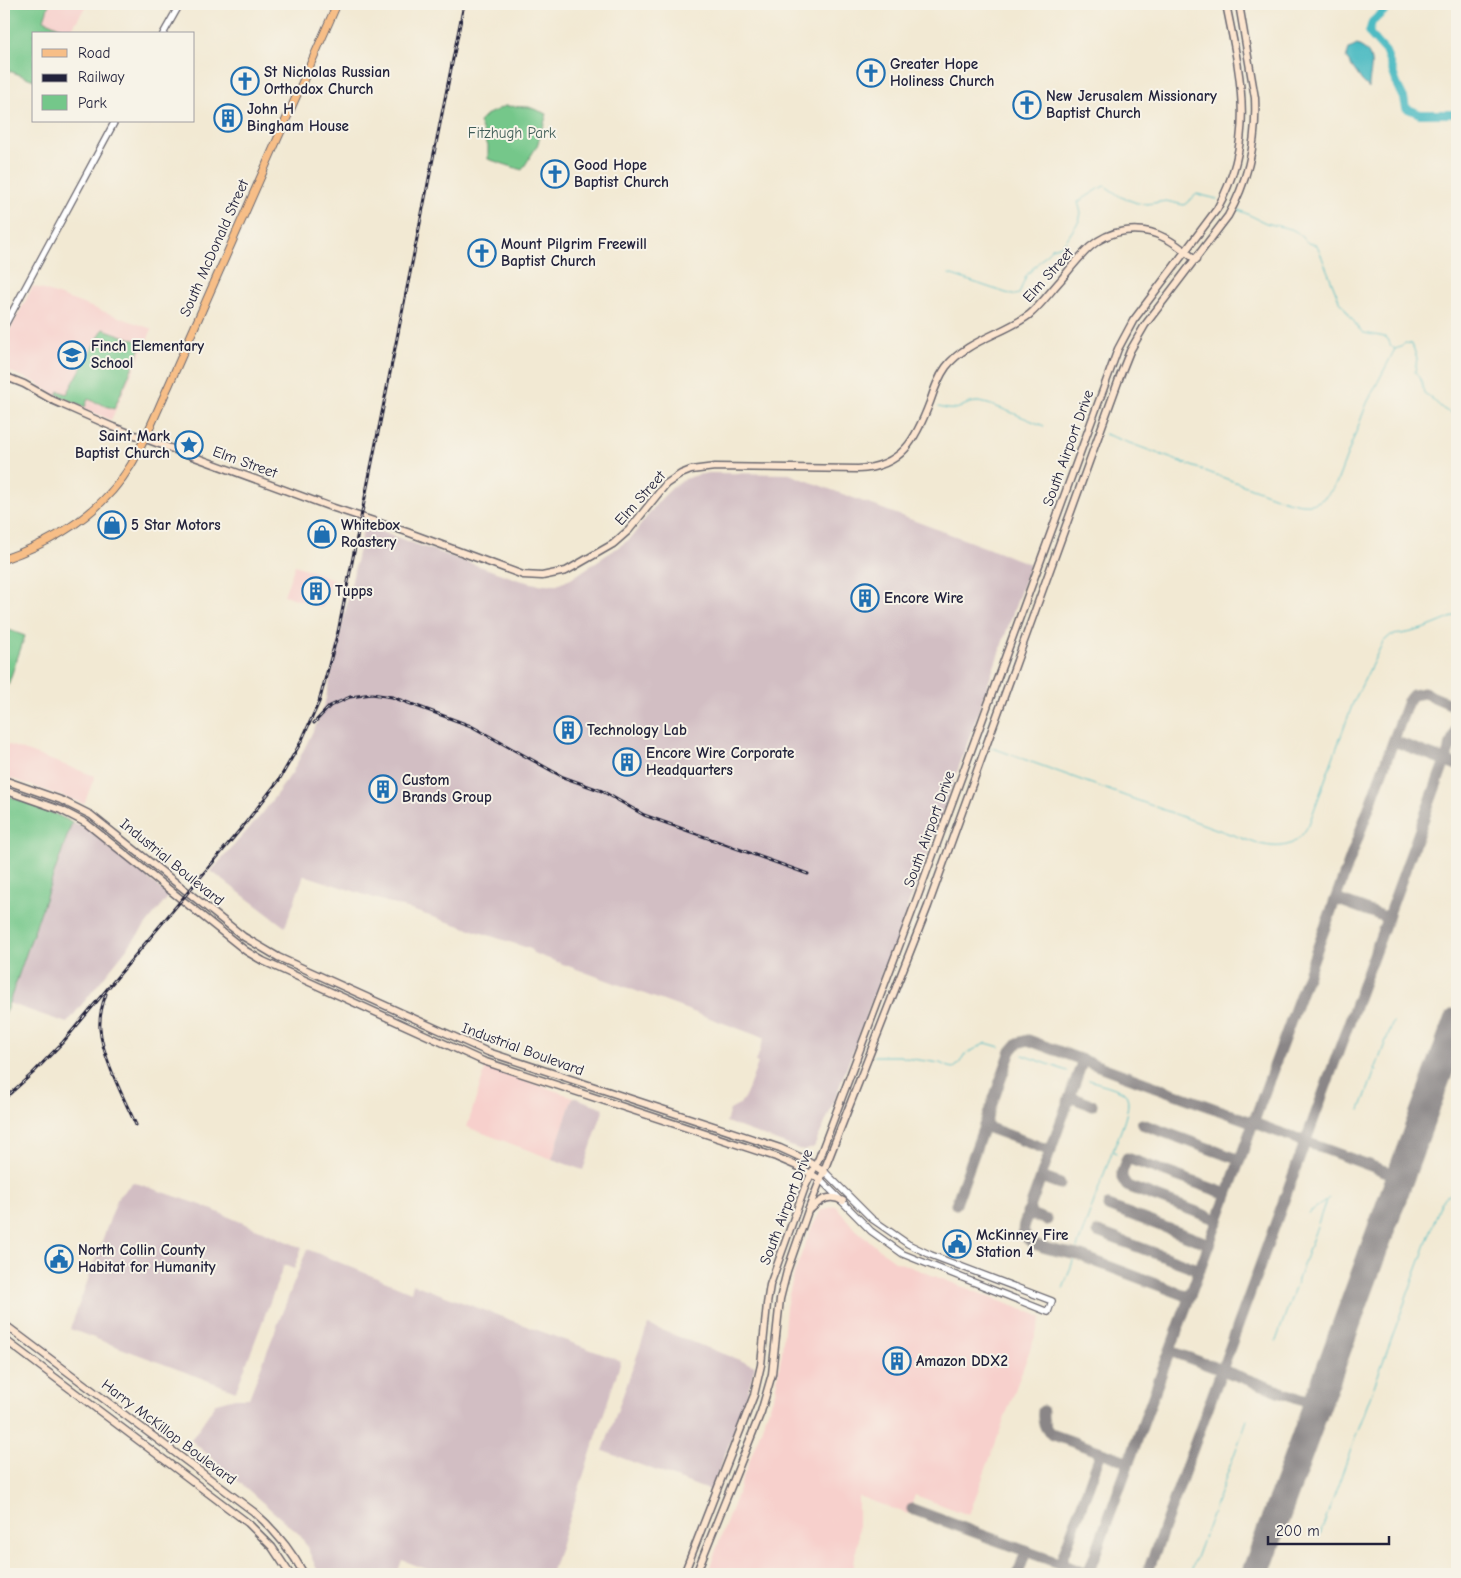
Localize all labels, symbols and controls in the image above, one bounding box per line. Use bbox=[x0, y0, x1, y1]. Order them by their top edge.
legend bbox=[32, 32, 195, 122]
text: Road bbox=[78, 44, 110, 62]
place label: Greater Hope Holiness Church bbox=[890, 55, 995, 90]
church icon: Greater Hope Holiness Church bbox=[856, 58, 886, 88]
place label: St Nicholas Russian Orthodox Church bbox=[264, 63, 390, 98]
church icon: St Nicholas Russian Orthodox Church bbox=[230, 66, 260, 96]
text: Railway bbox=[78, 68, 125, 86]
place label: New Jerusalem Missionary Baptist Church bbox=[1046, 87, 1217, 122]
church icon: New Jerusalem Missionary Baptist Church bbox=[1012, 90, 1042, 120]
text: Park bbox=[78, 94, 107, 112]
place label: John H Bingham House bbox=[247, 100, 349, 135]
building icon: John H Bingham House bbox=[213, 103, 243, 133]
park label: Fitzhugh Park bbox=[468, 124, 557, 142]
place label: Good Hope Baptist Church bbox=[574, 156, 669, 191]
church icon: Good Hope Baptist Church bbox=[540, 159, 570, 189]
street label: South McDonald Street bbox=[176, 176, 253, 319]
place label: Mount Pilgrim Freewill Baptist Church bbox=[501, 235, 647, 270]
church icon: Mount Pilgrim Freewill Baptist Church bbox=[467, 238, 497, 268]
street label: Elm Street bbox=[1019, 243, 1078, 306]
place label: Finch Elementary School bbox=[91, 337, 204, 372]
school or university icon: Finch Elementary School bbox=[57, 340, 87, 370]
street label: South Airport Drive bbox=[1039, 387, 1098, 509]
place label: Saint Mark Baptist Church bbox=[75, 427, 171, 462]
place icon: Saint Mark Baptist Church bbox=[174, 430, 204, 460]
street label: Elm Street bbox=[210, 442, 280, 482]
street label: Elm Street bbox=[611, 466, 670, 529]
shop icon: 5 Star Motors bbox=[97, 510, 127, 540]
place label: 5 Star Motors bbox=[131, 516, 221, 534]
place label: Whitebox Roastery bbox=[341, 516, 400, 551]
shop icon: Whitebox Roastery bbox=[307, 519, 337, 549]
building icon: Tupps bbox=[301, 576, 331, 606]
place label: Tupps bbox=[335, 582, 373, 600]
building icon: Encore Wire bbox=[850, 583, 880, 613]
place label: Encore Wire bbox=[884, 589, 963, 607]
building icon: Technology Lab bbox=[553, 715, 583, 745]
place label: Technology Lab bbox=[587, 721, 687, 739]
place label: Encore Wire Corporate Headquarters bbox=[646, 744, 794, 779]
building icon: Encore Wire Corporate Headquarters bbox=[612, 747, 642, 777]
street label: South Airport Drive bbox=[900, 768, 959, 890]
place label: Custom Brands Group bbox=[402, 771, 492, 806]
building icon: Custom Brands Group bbox=[368, 774, 398, 804]
street label: Industrial Boulevard bbox=[116, 815, 228, 909]
street label: Industrial Boulevard bbox=[460, 1019, 586, 1079]
street label: South Airport Drive bbox=[756, 1146, 817, 1268]
place label: McKinney Fire Station 4 bbox=[976, 1226, 1068, 1261]
public building icon: McKinney Fire Station 4 bbox=[942, 1229, 972, 1259]
place label: North Collin County Habitat for Humanity bbox=[78, 1241, 216, 1276]
public building icon: North Collin County Habitat for Humanity bbox=[44, 1244, 74, 1274]
building icon: Amazon DDX2 bbox=[882, 1346, 912, 1376]
place label: Amazon DDX2 bbox=[916, 1352, 1008, 1370]
street label: Harry McKillop Boulevard bbox=[98, 1375, 240, 1489]
scale bar bbox=[1268, 1513, 1390, 1545]
text: 200 m bbox=[1276, 1522, 1320, 1540]

